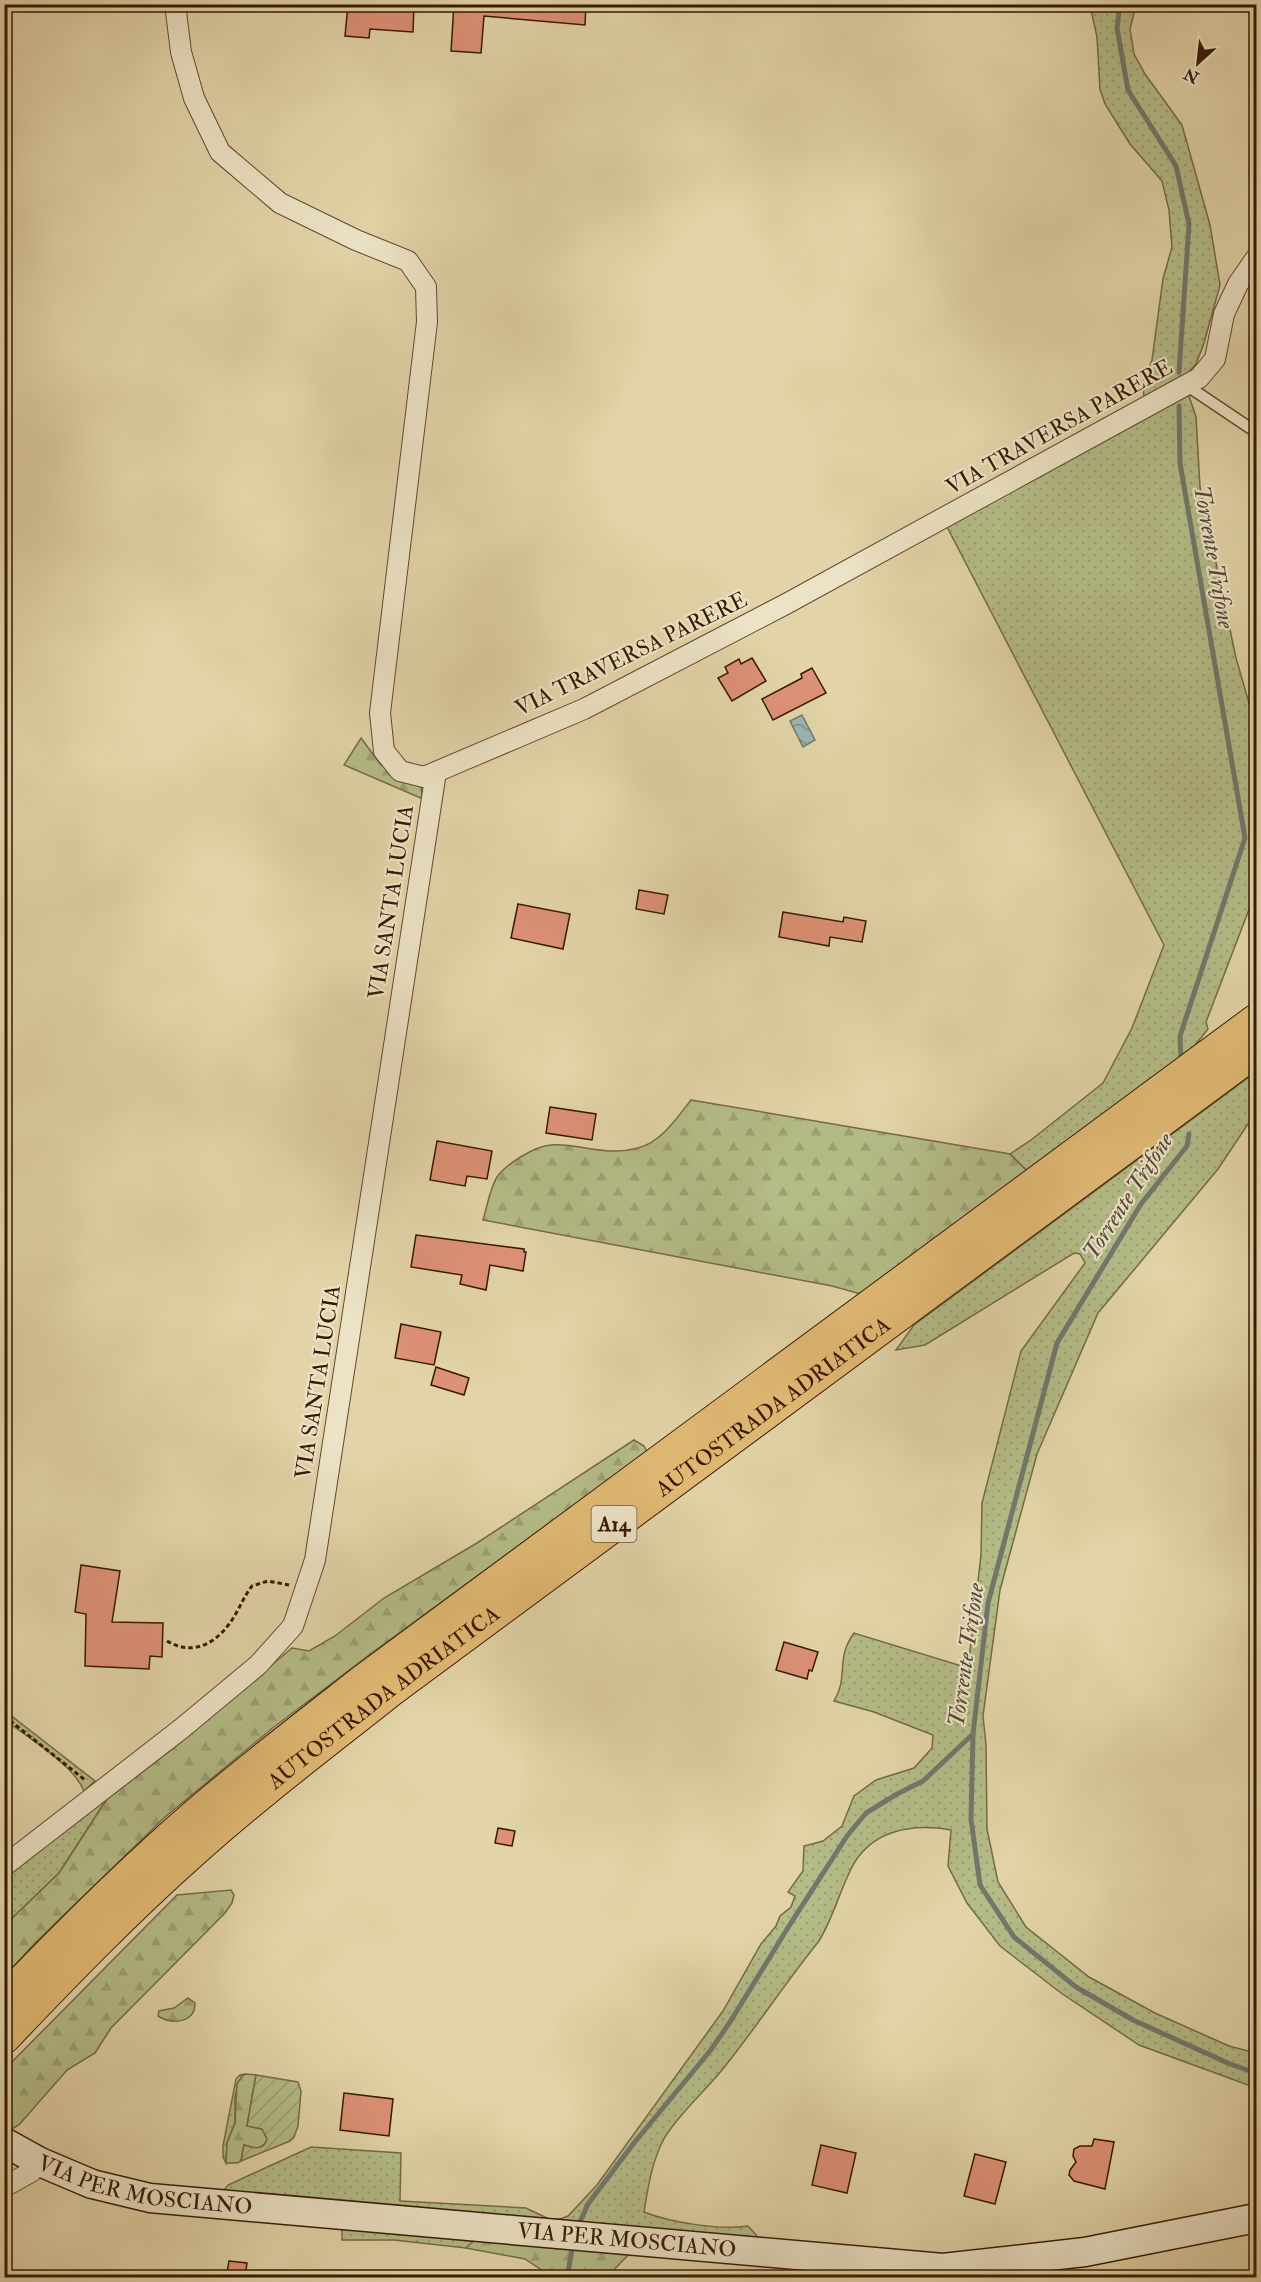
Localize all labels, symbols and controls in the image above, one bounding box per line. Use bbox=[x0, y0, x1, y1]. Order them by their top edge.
north arrow bbox=[1168, 33, 1228, 93]
text: N bbox=[1180, 63, 1203, 88]
street label: VIA TRAVERSA PARERE bbox=[941, 353, 1177, 501]
water label: Torrente Trifone bbox=[1186, 483, 1242, 632]
street label: VIA TRAVERSA PARERE bbox=[510, 585, 752, 722]
street label: VIA SANTA LUCIA bbox=[362, 803, 420, 1001]
water label: Torrente Trifone bbox=[1076, 1126, 1181, 1265]
street label: VIA SANTA LUCIA bbox=[289, 1283, 347, 1481]
street label: AUTOSTRADA ADRIATICA bbox=[649, 1311, 896, 1504]
road number: A14 bbox=[592, 1506, 636, 1542]
water label: Torrente Trifone bbox=[941, 1580, 992, 1729]
street label: AUTOSTRADA ADRIATICA bbox=[261, 1600, 505, 1796]
street label: VIA PER MOSCIANO bbox=[34, 2149, 253, 2221]
street label: VIA PER MOSCIANO bbox=[516, 2216, 737, 2264]

